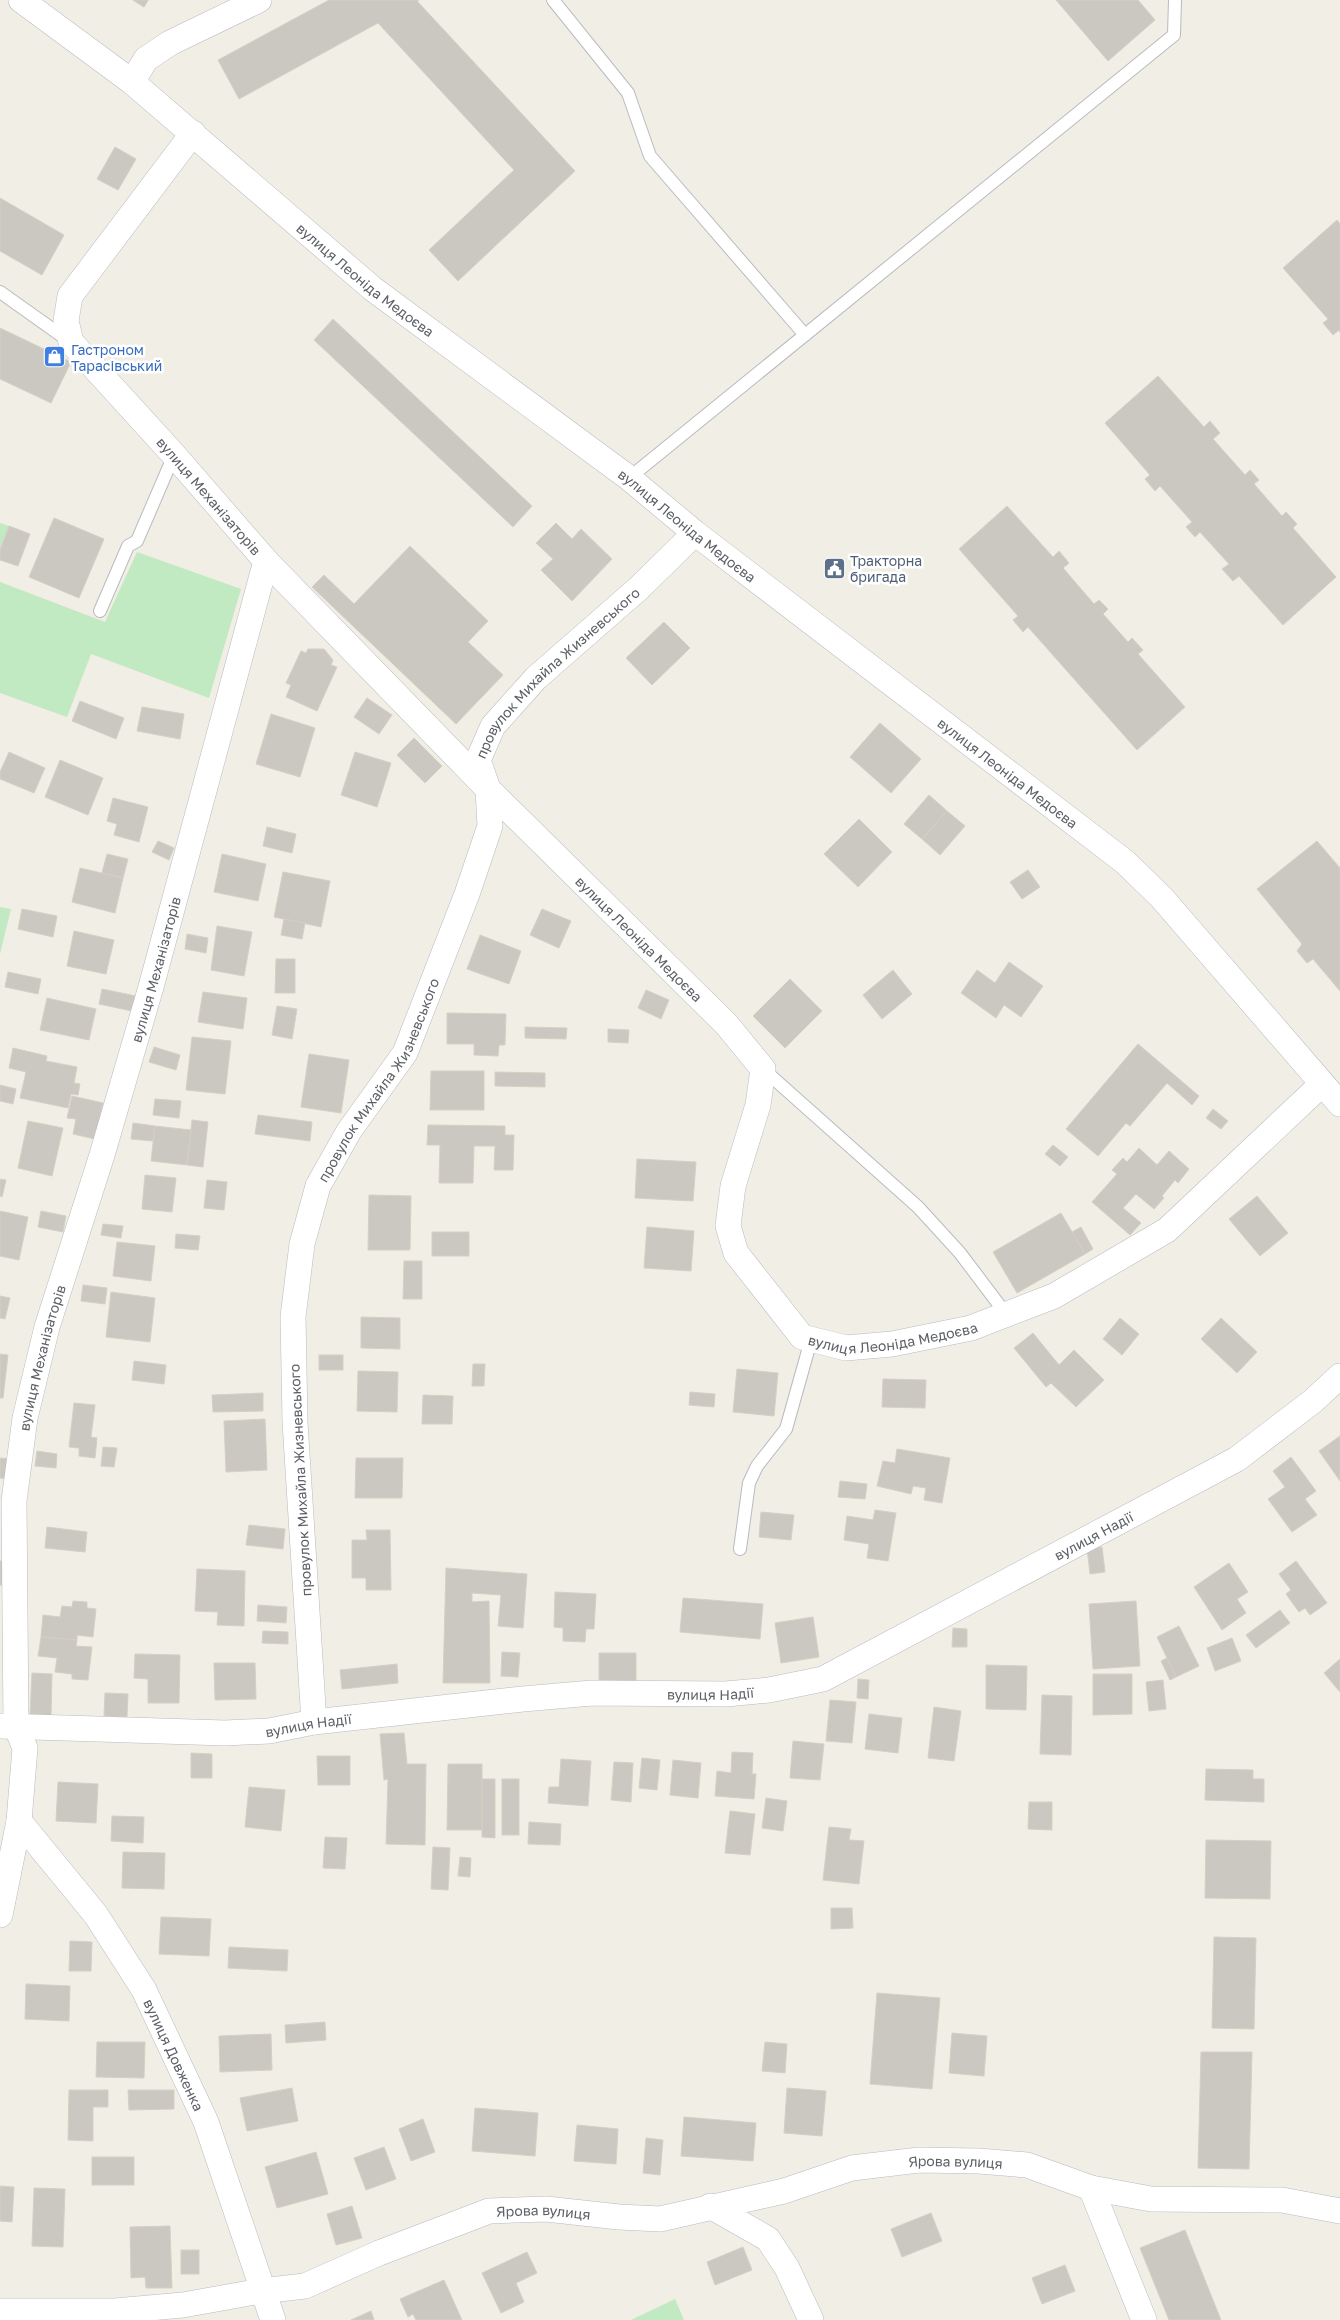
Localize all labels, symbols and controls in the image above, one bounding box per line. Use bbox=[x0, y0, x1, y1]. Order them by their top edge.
street label: вулиця Леоніда Медоєва bbox=[294, 219, 438, 340]
place label: Гастроном Тарасівський bbox=[71, 341, 162, 374]
shop icon: Гастроном Тарасівський bbox=[43, 345, 67, 369]
street label: вулиця Механізаторів bbox=[153, 434, 265, 558]
street label: вулиця Леоніда Медоєва bbox=[615, 465, 760, 585]
place label: Тракторна бригада bbox=[850, 552, 922, 585]
public building icon: Тракторна бригада bbox=[822, 556, 846, 580]
street label: провулок Михайла Жизневського bbox=[471, 583, 643, 761]
street label: вулиця Леоніда Медоєва bbox=[935, 714, 1081, 831]
street label: вулиця Леоніда Медоєва bbox=[572, 872, 706, 1005]
street label: вулиця Механізаторів bbox=[127, 895, 184, 1044]
street label: провулок Михайла Жизневського bbox=[314, 975, 442, 1185]
street label: вулиця Механізаторів bbox=[15, 1282, 69, 1432]
street label: вулиця Леоніда Медоєва bbox=[807, 1318, 980, 1357]
street label: провулок Михайла Жизневського bbox=[285, 1363, 315, 1597]
street label: вулиця Надії bbox=[1051, 1507, 1137, 1563]
street label: вулиця Надії bbox=[667, 1683, 756, 1703]
street label: вулиця Надії bbox=[264, 1709, 353, 1740]
street label: вулиця Довженка bbox=[141, 1996, 208, 2113]
street label: Ярова вулиця bbox=[907, 2151, 1004, 2171]
street label: Ярова вулиця bbox=[496, 2200, 591, 2222]

